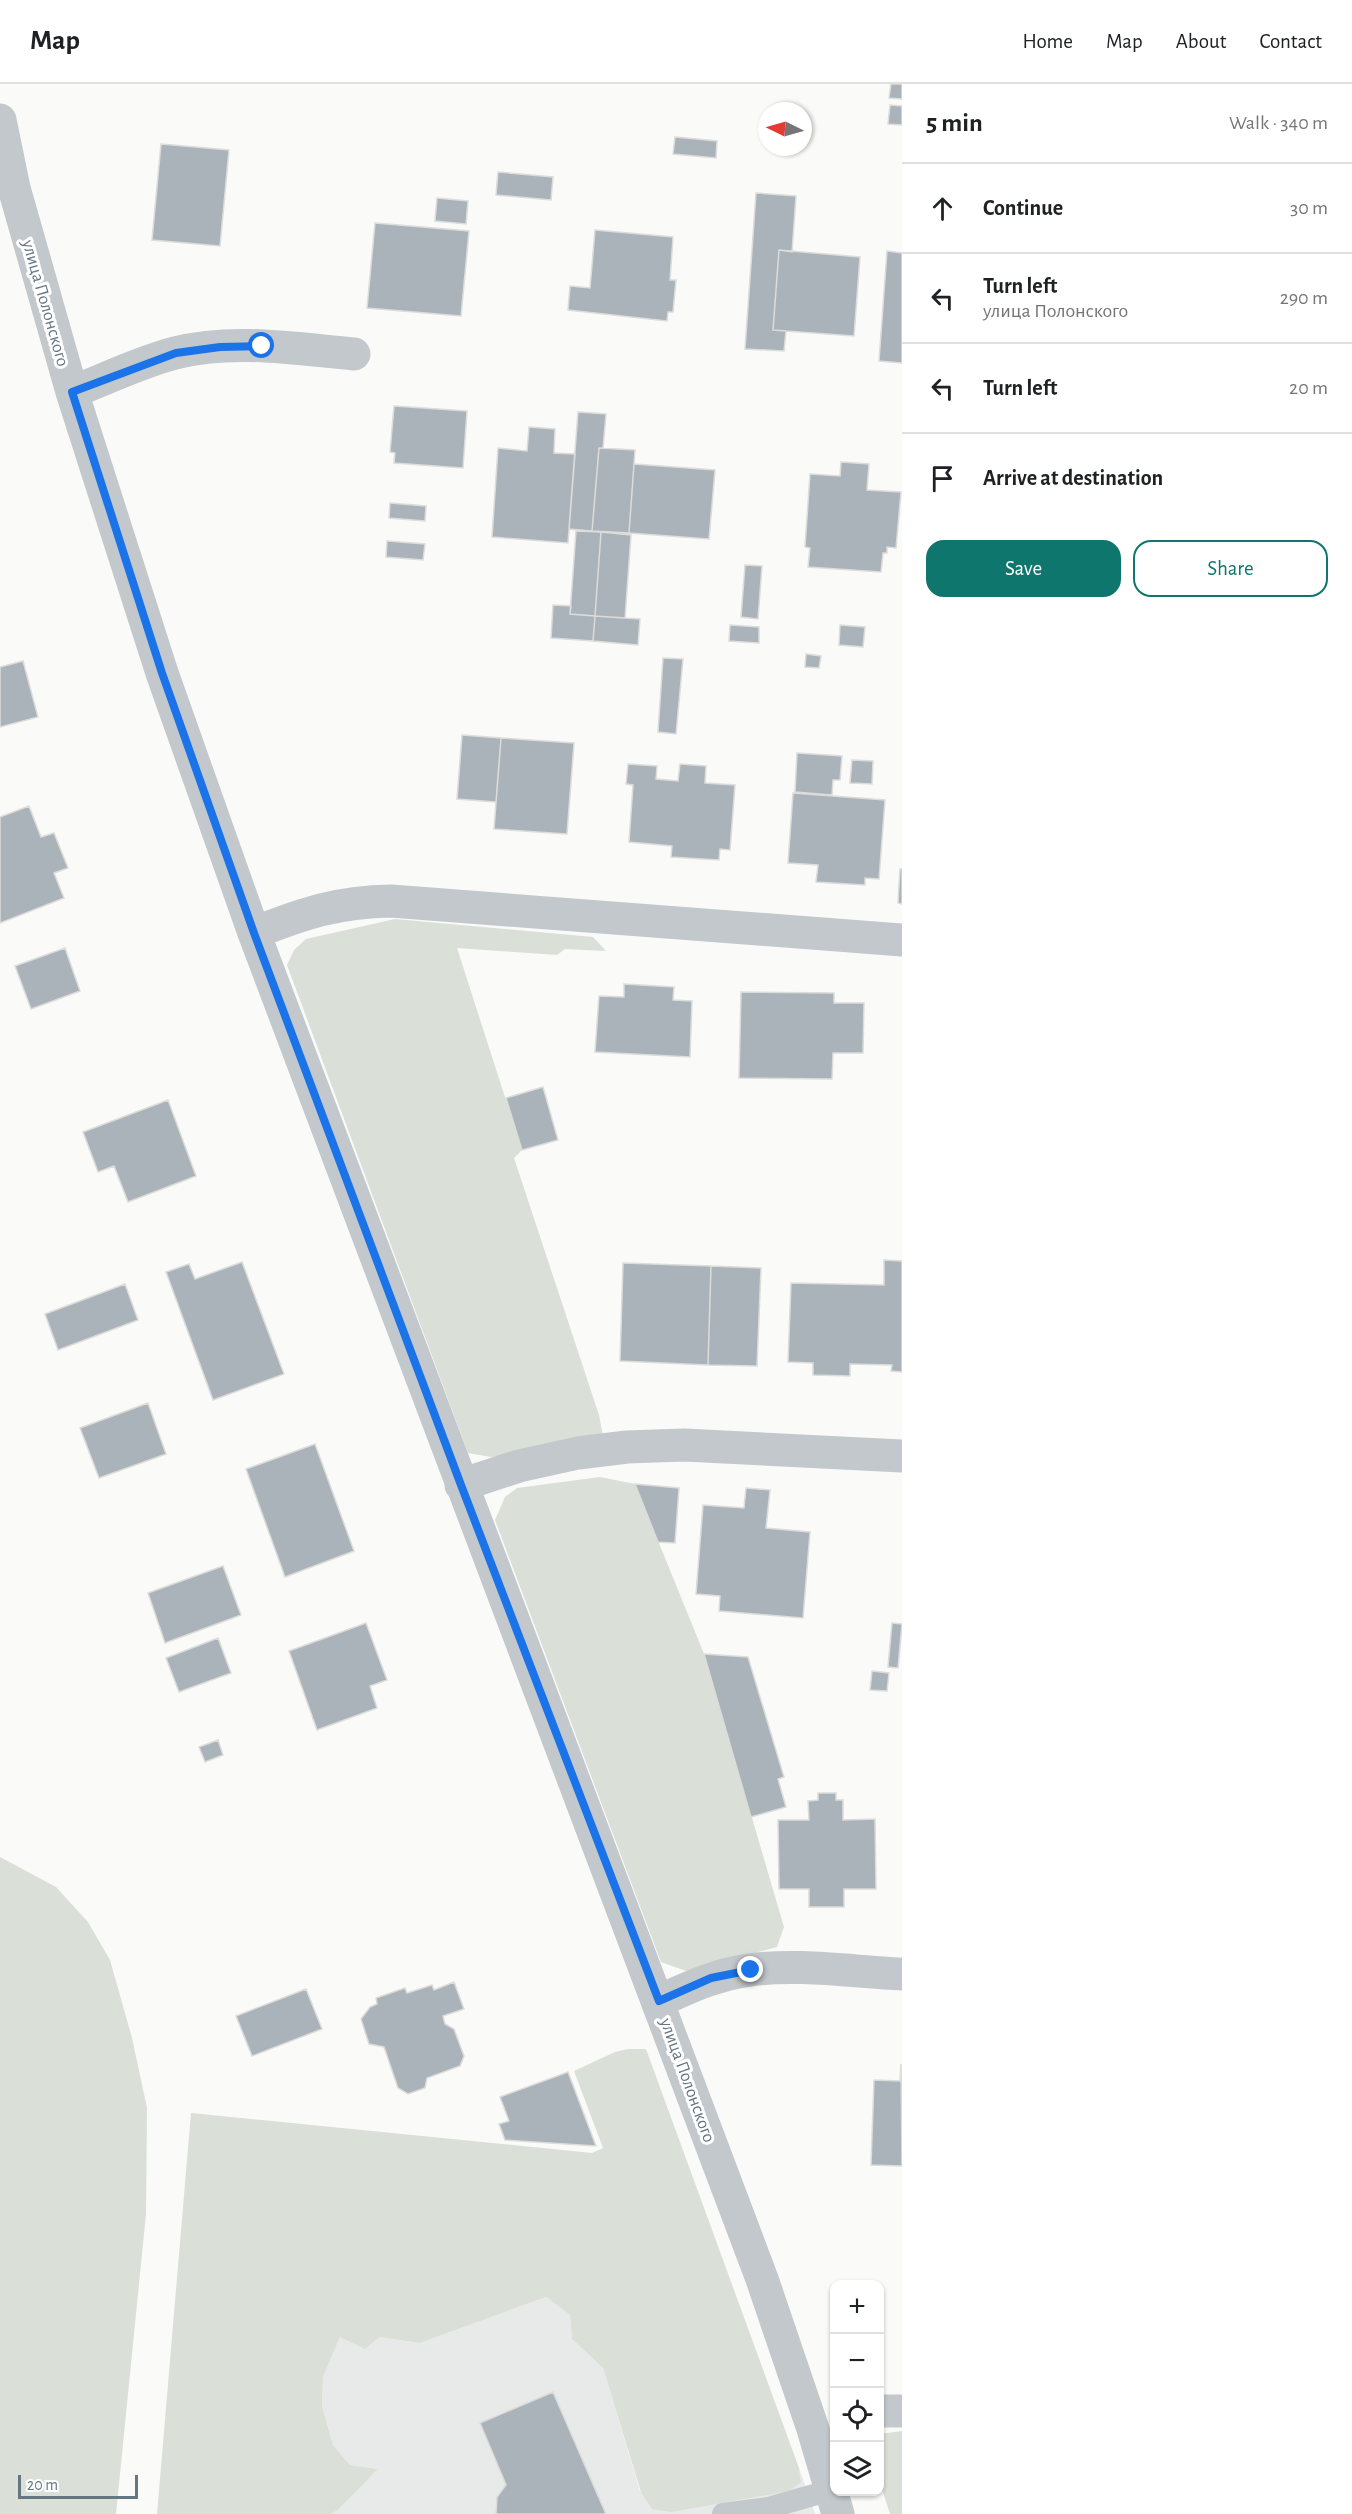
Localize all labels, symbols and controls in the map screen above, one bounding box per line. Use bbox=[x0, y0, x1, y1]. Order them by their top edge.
text: Map bbox=[30, 27, 80, 55]
text: Home bbox=[1022, 31, 1073, 52]
text: Map bbox=[1106, 31, 1143, 52]
text: About bbox=[1176, 31, 1226, 52]
text: Contact bbox=[1259, 31, 1322, 52]
north arrow bbox=[758, 102, 812, 156]
text: 5 min bbox=[926, 110, 983, 136]
text: Walk · 340 m bbox=[1229, 113, 1328, 133]
icon: ahead bbox=[926, 192, 959, 225]
text: Continue bbox=[983, 197, 1063, 219]
text: 30 m bbox=[1290, 198, 1328, 218]
street label: улица Полонского bbox=[18, 237, 72, 369]
text: Turn left bbox=[983, 275, 1057, 297]
icon: left bbox=[926, 282, 959, 315]
text: 290 m bbox=[1280, 288, 1328, 308]
text: улица Полонского bbox=[983, 301, 1128, 321]
route start bbox=[248, 332, 274, 358]
icon: left bbox=[926, 372, 959, 405]
text: Turn left bbox=[983, 377, 1057, 399]
text: 20 m bbox=[1289, 378, 1328, 398]
icon: arrive bbox=[926, 462, 959, 495]
text: Arrive at destination bbox=[983, 467, 1163, 489]
button: Save bbox=[926, 540, 1121, 597]
button: Share bbox=[1133, 540, 1328, 597]
route end bbox=[737, 1956, 763, 1982]
street label: улица Полонского bbox=[656, 2015, 718, 2145]
map controls bbox=[830, 2280, 884, 2496]
button: + bbox=[830, 2280, 884, 2334]
button: − bbox=[830, 2334, 884, 2388]
button: locate bbox=[830, 2388, 884, 2442]
button: layers bbox=[830, 2442, 884, 2496]
scale bar bbox=[18, 2472, 138, 2500]
text: 20 m bbox=[27, 2477, 58, 2493]

